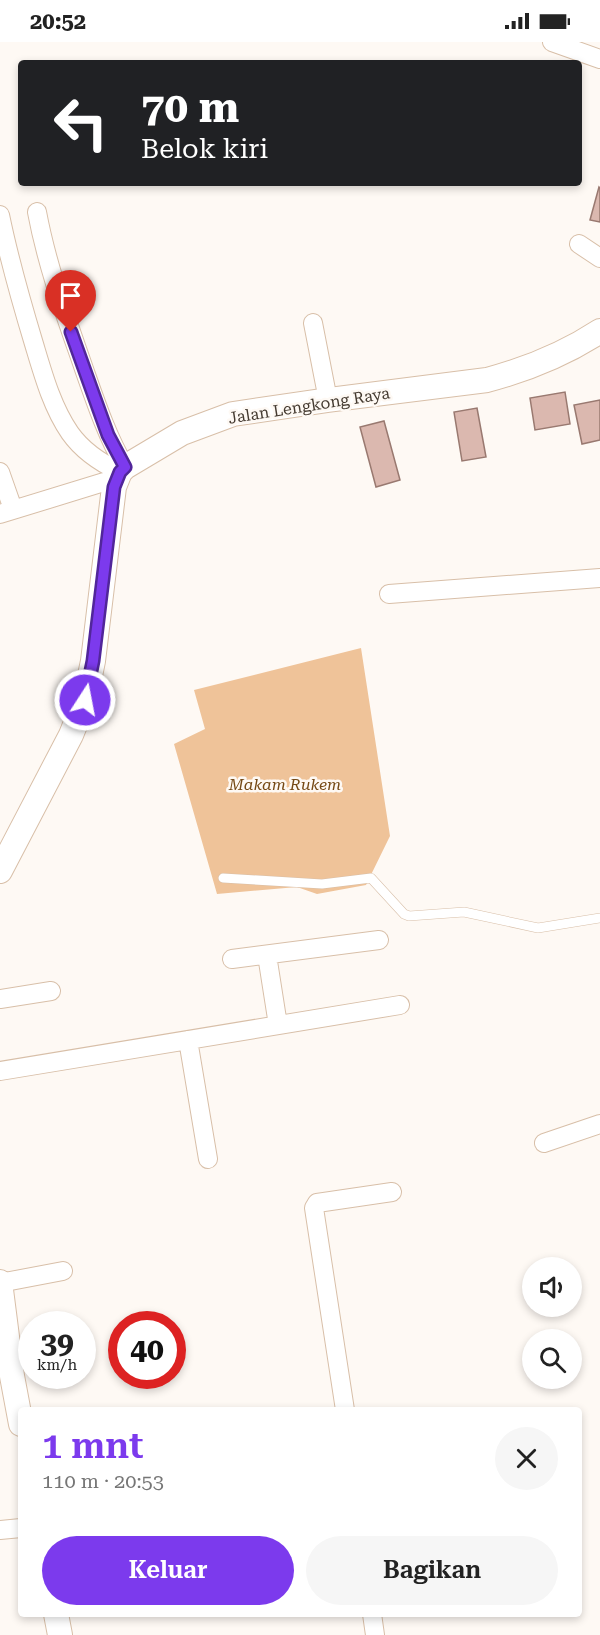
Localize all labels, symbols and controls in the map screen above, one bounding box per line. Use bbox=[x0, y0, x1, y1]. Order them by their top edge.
text: 20:52 bbox=[30, 9, 86, 34]
text: 70 m bbox=[141, 83, 239, 132]
icon: left bbox=[42, 84, 120, 162]
text: Belok kiri bbox=[141, 133, 268, 165]
pin bbox=[45, 270, 96, 332]
icon: arrive bbox=[54, 279, 87, 312]
street label: Jalan Lengkong Raya bbox=[227, 383, 392, 428]
position arrow bbox=[53, 668, 117, 732]
park label: Makam Rukem bbox=[228, 775, 341, 794]
map controls bbox=[522, 1257, 582, 1389]
button: sound bbox=[522, 1257, 582, 1317]
speed limit sign: 40 bbox=[108, 1311, 186, 1389]
text: 39 bbox=[40, 1325, 74, 1360]
button: search bbox=[522, 1329, 582, 1389]
text: km/h bbox=[37, 1356, 77, 1374]
text: 1 mnt bbox=[42, 1425, 143, 1467]
button: close bbox=[495, 1427, 558, 1490]
text: 110 m · 20:53 bbox=[42, 1469, 164, 1493]
button: Keluar bbox=[42, 1536, 294, 1605]
button: Bagikan bbox=[306, 1536, 558, 1605]

